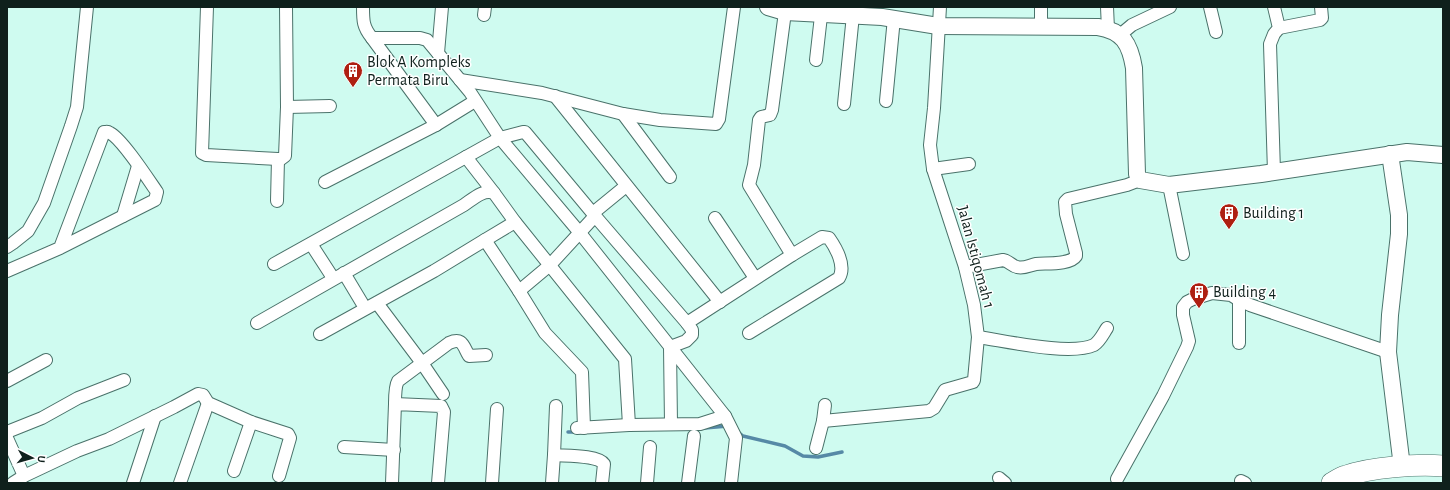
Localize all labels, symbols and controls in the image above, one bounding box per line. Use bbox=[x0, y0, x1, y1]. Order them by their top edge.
place label: Blok A Kompleks Permata Biru bbox=[367, 54, 471, 88]
building icon: Blok A Kompleks Permata Biru bbox=[342, 60, 364, 88]
building icon: Building 1 bbox=[1218, 202, 1240, 230]
street label: Jalan Istiqomah 1 bbox=[955, 204, 997, 310]
place label: Building 1 bbox=[1243, 205, 1304, 221]
building icon: Building 4 bbox=[1188, 281, 1210, 309]
place label: Building 4 bbox=[1213, 284, 1276, 300]
north arrow bbox=[12, 438, 52, 478]
text: U bbox=[36, 455, 47, 463]

